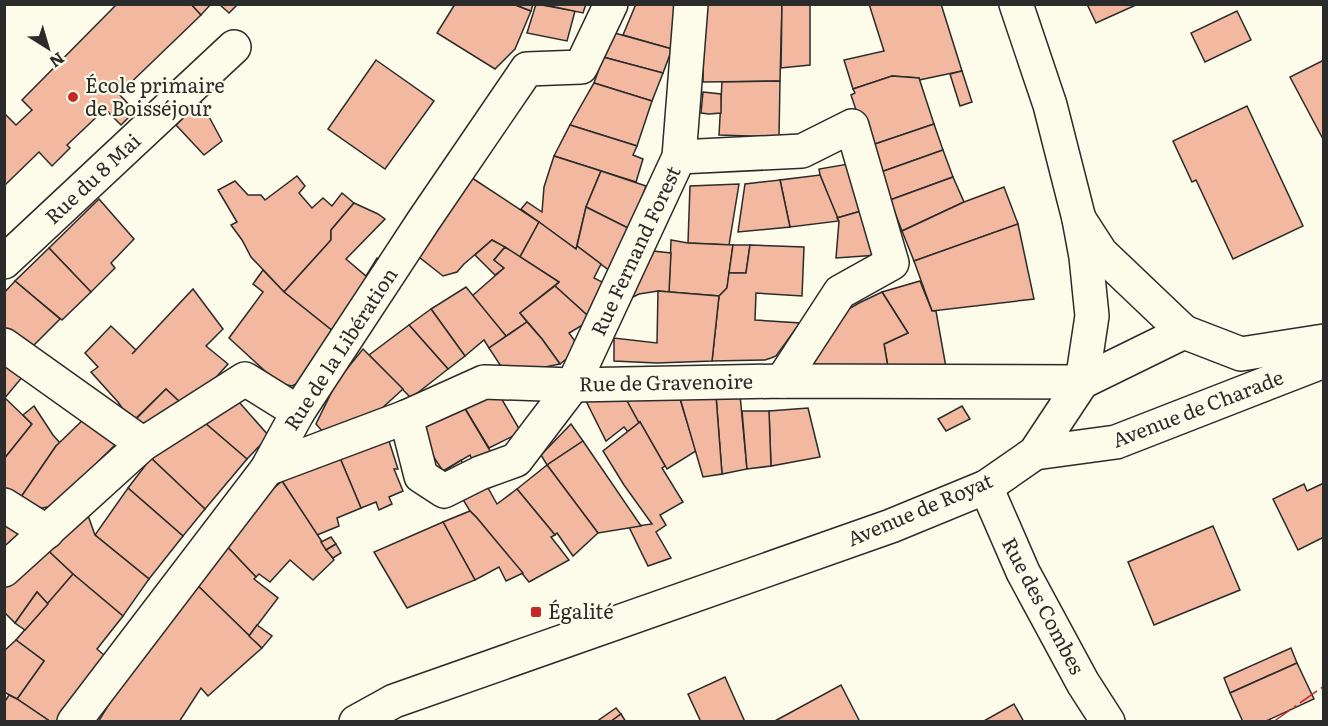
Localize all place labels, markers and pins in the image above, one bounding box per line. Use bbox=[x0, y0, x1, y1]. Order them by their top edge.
place label: École primaire de Boisséjour bbox=[85, 69, 225, 122]
marker: École primaire de Boisséjour bbox=[66, 90, 80, 104]
place label: Égalité bbox=[548, 595, 614, 625]
marker: Égalité bbox=[529, 605, 543, 619]

